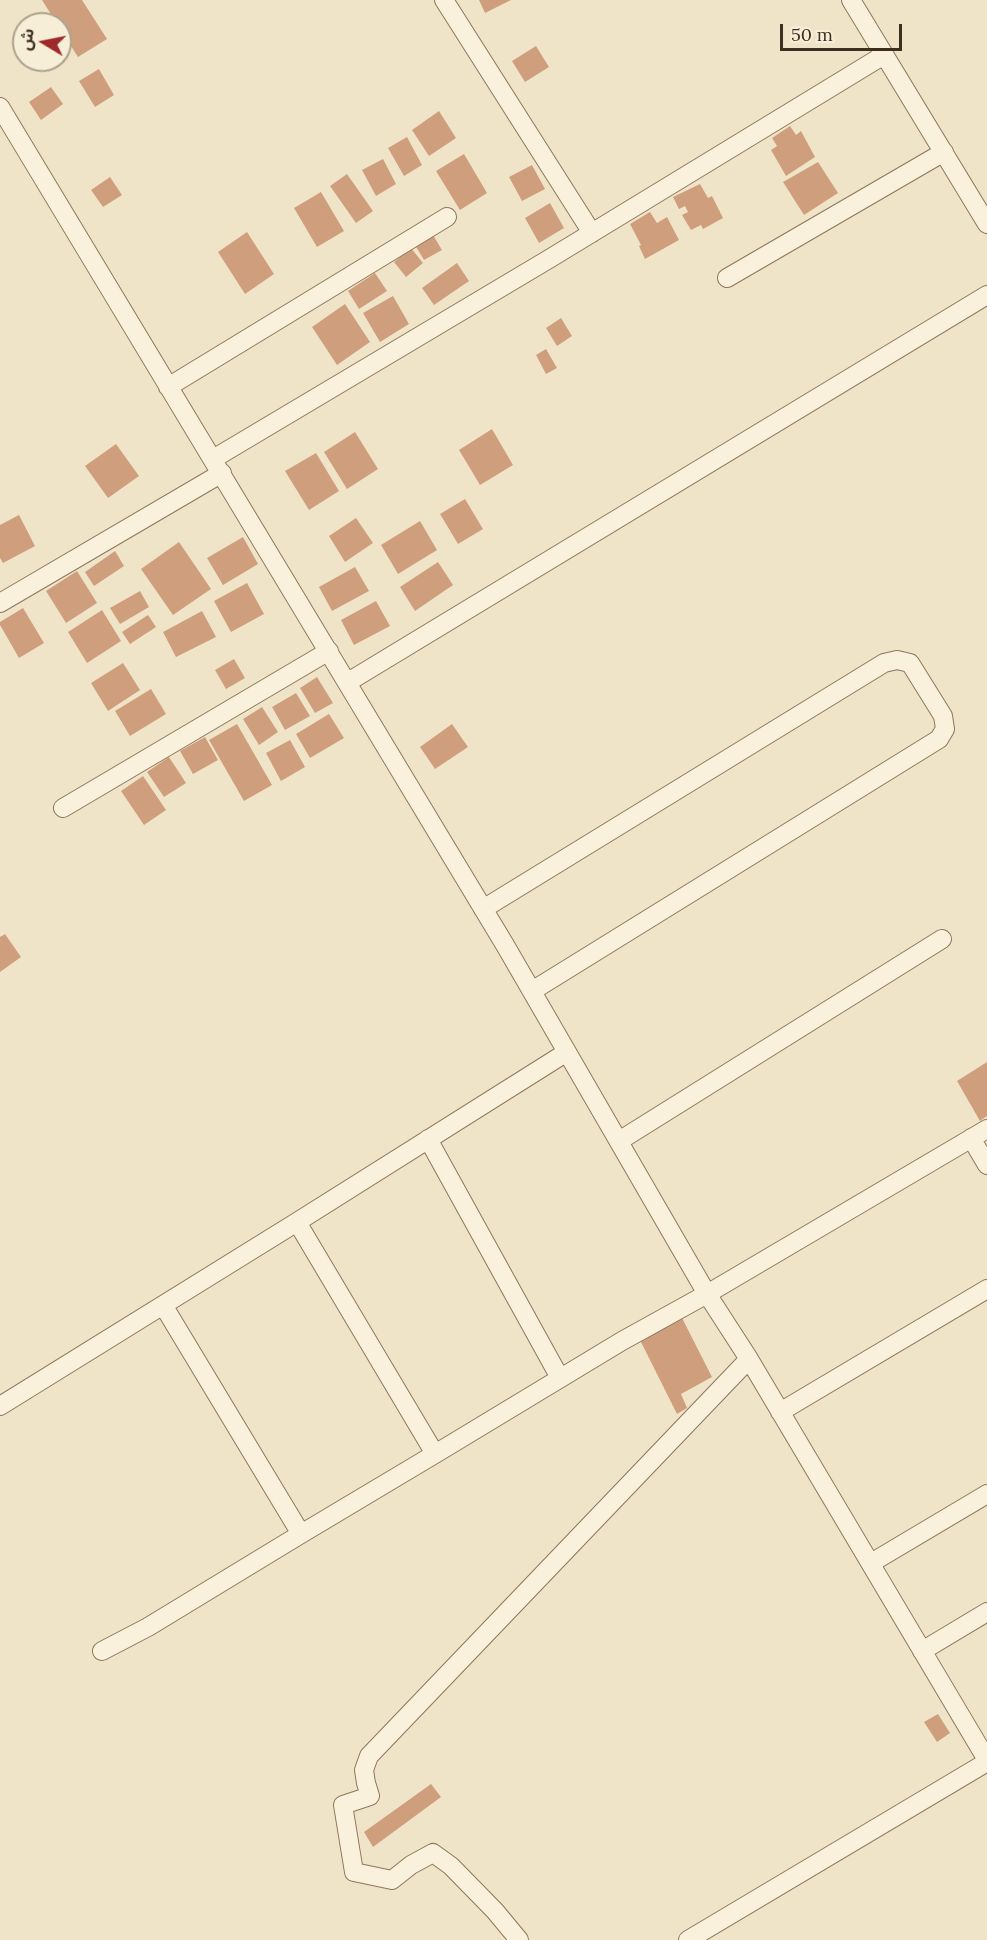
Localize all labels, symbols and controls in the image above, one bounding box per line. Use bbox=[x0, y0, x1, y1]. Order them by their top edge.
north arrow bbox=[12, 12, 72, 72]
scale bar bbox=[783, 12, 904, 50]
text: 50 m bbox=[791, 23, 833, 46]
text: ش bbox=[14, 27, 38, 52]

